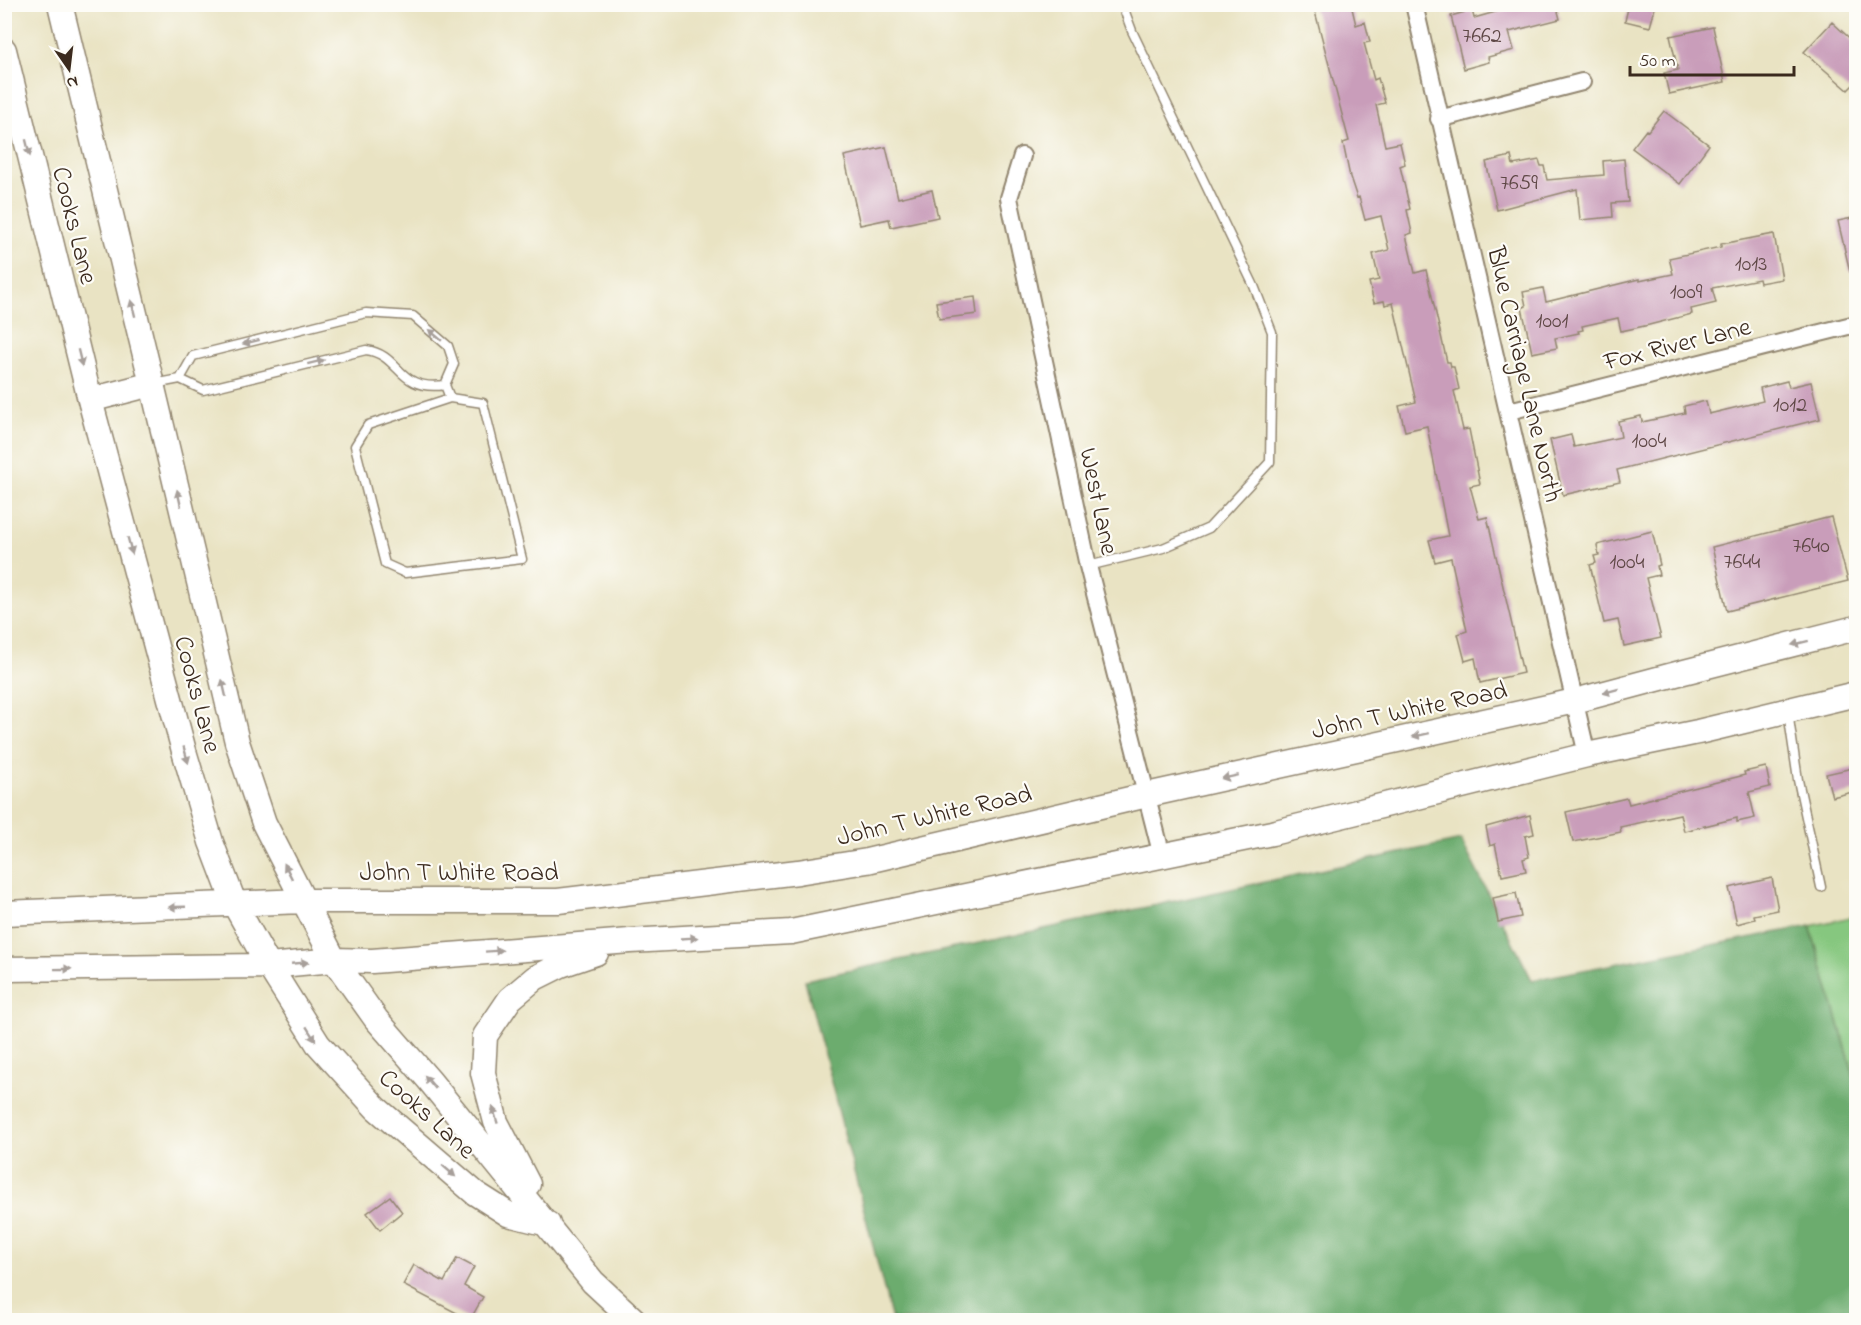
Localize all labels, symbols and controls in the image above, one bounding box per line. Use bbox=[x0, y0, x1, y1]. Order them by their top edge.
house number: 7662 bbox=[1462, 21, 1502, 53]
north arrow bbox=[39, 39, 99, 99]
scale bar bbox=[1630, 39, 1794, 77]
text: 50 m bbox=[1639, 49, 1676, 75]
text: N bbox=[64, 69, 80, 95]
one-way arrow bbox=[23, 139, 33, 157]
street label: Cooks Lane bbox=[40, 163, 106, 289]
house number: 7659 bbox=[1500, 168, 1538, 200]
street label: Blue Carriage Lane North bbox=[1475, 242, 1571, 506]
house number: 1013 bbox=[1735, 249, 1767, 281]
house number: 1009 bbox=[1670, 277, 1703, 309]
one-way arrow bbox=[128, 299, 138, 317]
house number: 1001 bbox=[1535, 306, 1569, 338]
street label: Fox River Lane bbox=[1599, 309, 1756, 383]
one-way arrow bbox=[427, 329, 443, 342]
one-way arrow bbox=[242, 337, 260, 347]
one-way arrow bbox=[75, 349, 85, 367]
one-way arrow bbox=[307, 357, 325, 367]
house number: 1012 bbox=[1773, 390, 1807, 422]
house number: 1004 bbox=[1631, 426, 1667, 458]
street label: West Lane bbox=[1067, 445, 1127, 559]
one-way arrow bbox=[174, 488, 183, 507]
house number: 7640 bbox=[1792, 531, 1830, 563]
one-way arrow bbox=[125, 537, 135, 556]
house number: 1004 bbox=[1609, 547, 1645, 579]
house number: 7644 bbox=[1724, 547, 1760, 579]
street label: Cooks Lane bbox=[162, 632, 230, 758]
one-way arrow bbox=[1791, 638, 1809, 648]
street label: John T White Road bbox=[1308, 673, 1511, 751]
one-way arrow bbox=[218, 678, 228, 697]
one-way arrow bbox=[1602, 687, 1620, 697]
one-way arrow bbox=[1411, 731, 1430, 740]
one-way arrow bbox=[182, 746, 191, 764]
one-way arrow bbox=[1221, 772, 1240, 782]
street label: John T White Road bbox=[833, 776, 1036, 858]
street label: John T White Road bbox=[359, 855, 559, 893]
one-way arrow bbox=[284, 862, 293, 879]
one-way arrow bbox=[167, 902, 186, 912]
one-way arrow bbox=[679, 933, 698, 943]
one-way arrow bbox=[485, 947, 504, 956]
one-way arrow bbox=[290, 958, 309, 968]
one-way arrow bbox=[53, 964, 72, 974]
one-way arrow bbox=[306, 1026, 317, 1042]
street label: Cooks Lane bbox=[369, 1061, 483, 1170]
one-way arrow bbox=[424, 1074, 437, 1090]
one-way arrow bbox=[490, 1106, 499, 1124]
one-way arrow bbox=[441, 1164, 456, 1177]

